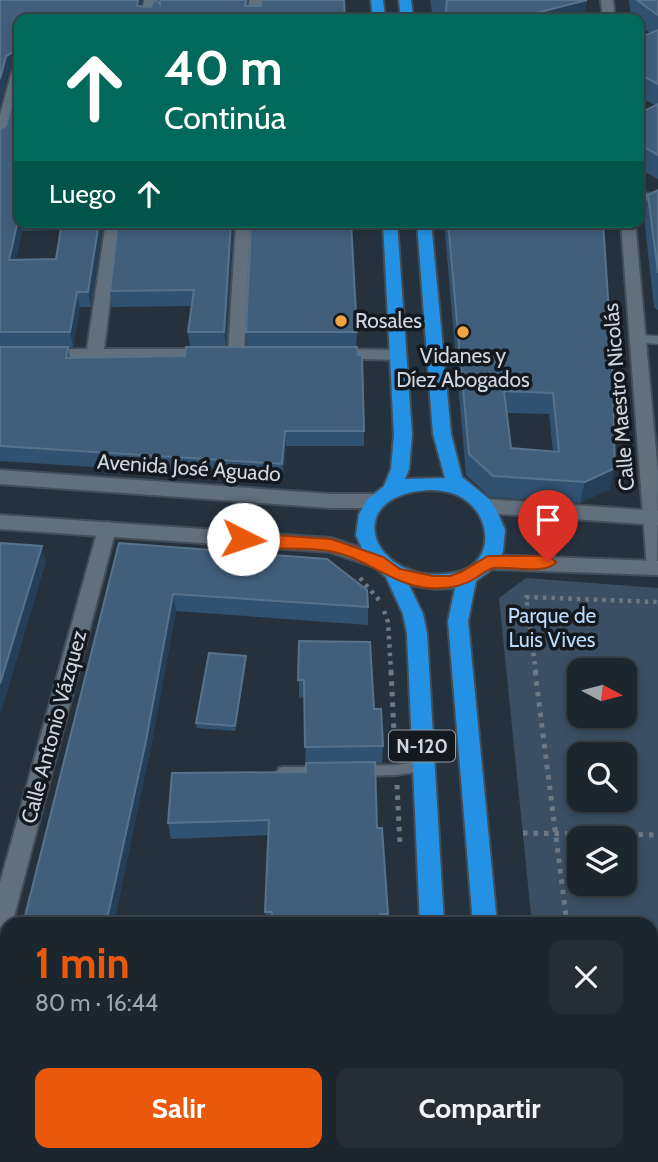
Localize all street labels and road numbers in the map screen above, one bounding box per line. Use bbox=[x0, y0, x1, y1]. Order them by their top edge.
street label: Calle Maestro Nicolás bbox=[598, 302, 639, 492]
street label: Avenida José Aguado bbox=[96, 449, 282, 486]
street label: Calle Antonio Vázquez bbox=[16, 627, 91, 826]
road number: N-120 bbox=[389, 730, 455, 762]

